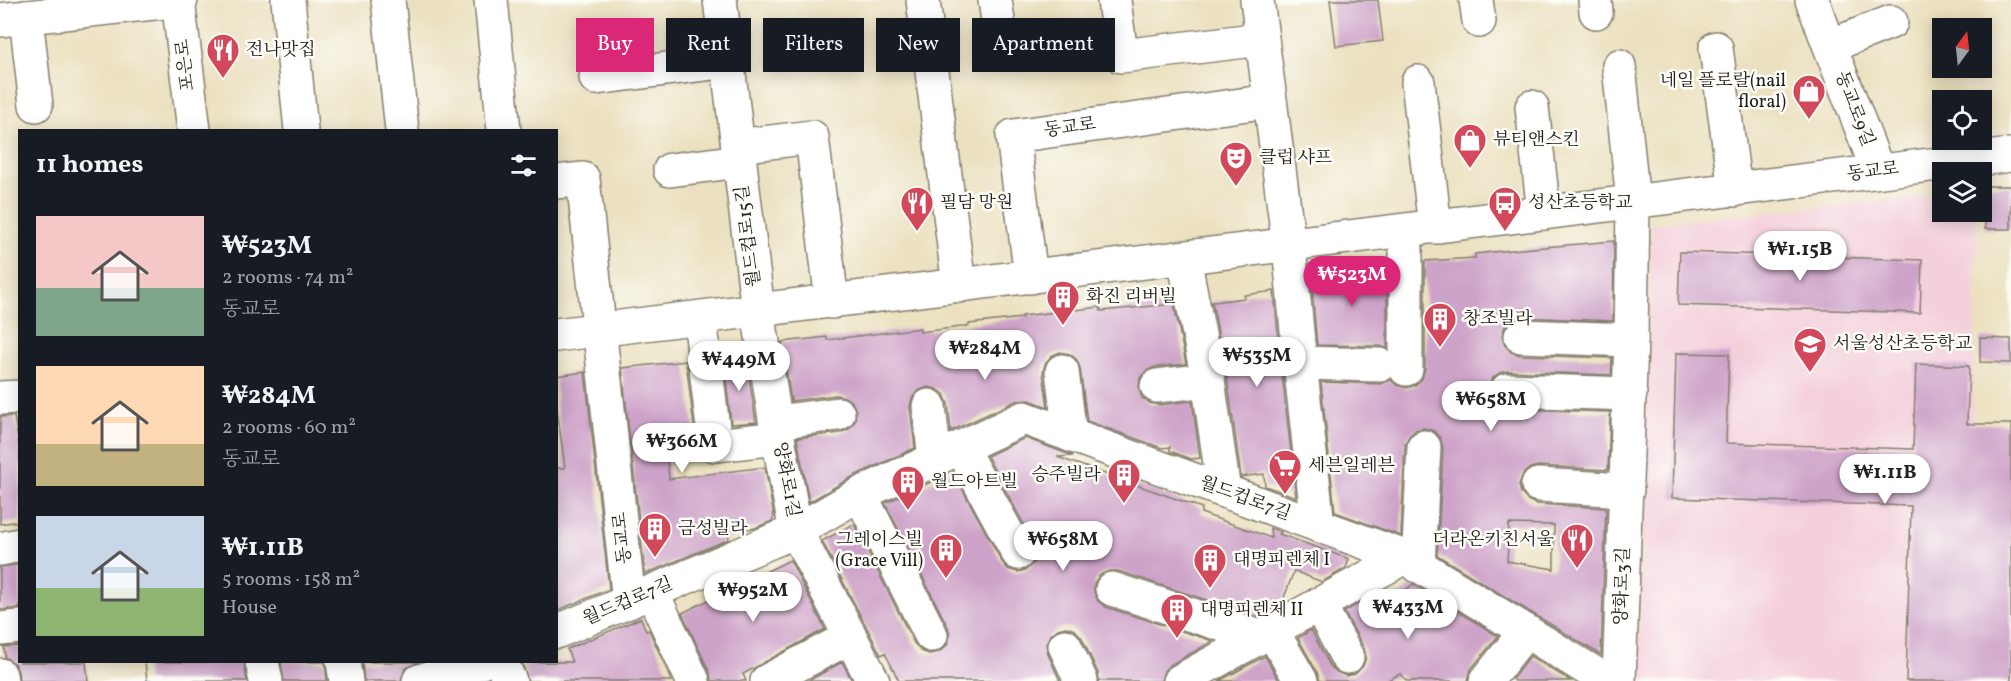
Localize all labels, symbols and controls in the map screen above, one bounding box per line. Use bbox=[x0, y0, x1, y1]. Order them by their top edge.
chip: Buy bbox=[576, 18, 654, 72]
chip: Rent bbox=[666, 18, 751, 72]
chip: Filters bbox=[763, 18, 864, 72]
chip: New bbox=[876, 18, 960, 72]
chip: Apartment bbox=[972, 18, 1115, 72]
north arrow bbox=[1932, 18, 1992, 78]
map controls bbox=[1932, 18, 1992, 222]
restaurant icon: 전나맛집 bbox=[205, 32, 241, 79]
street label: 포은로 bbox=[170, 38, 202, 92]
place label: 전나맛집 bbox=[246, 38, 316, 63]
street label: 동교로9길 bbox=[1828, 68, 1880, 150]
place label: 네일 플로랄(nail floral) bbox=[1660, 69, 1786, 115]
shop icon: 네일 플로랄(nail floral) bbox=[1791, 73, 1827, 120]
button: locate bbox=[1932, 90, 1992, 150]
street label: 동교로 bbox=[1042, 112, 1098, 144]
shop icon: 뷰티앤스킨 bbox=[1452, 122, 1488, 169]
place label: 뷰티앤스킨 bbox=[1493, 128, 1580, 153]
theatre icon: 클럽 샤프 bbox=[1218, 140, 1254, 187]
place label: 클럽 샤프 bbox=[1259, 146, 1333, 171]
text: 11 homes bbox=[36, 147, 143, 183]
icon: filters bbox=[507, 149, 540, 182]
street label: 동교로 bbox=[1846, 156, 1900, 188]
button: layers bbox=[1932, 162, 1992, 222]
street label: 월드컵로15길 bbox=[730, 184, 768, 288]
restaurant icon: 필담 망원 bbox=[899, 185, 935, 232]
bus stop icon: 성산초등학교 bbox=[1487, 185, 1523, 232]
place label: 필담 망원 bbox=[940, 191, 1013, 216]
place label: 성산초등학교 bbox=[1528, 191, 1633, 216]
text: ₩523M bbox=[222, 228, 312, 264]
pin: ₩1.15B bbox=[1751, 231, 1849, 282]
text: ₩1.15B bbox=[1768, 236, 1832, 264]
icon: home bbox=[84, 240, 156, 312]
pin: ₩523M bbox=[1310, 256, 1394, 307]
text: ₩523M bbox=[1317, 261, 1387, 289]
text: 2 rooms · 74 m² bbox=[222, 264, 353, 292]
building icon: 화진 리버빌 bbox=[1045, 279, 1081, 326]
place label: 화진 리버빌 bbox=[1086, 285, 1177, 310]
text: 동교로 bbox=[222, 296, 280, 324]
building icon: 창조빌라 bbox=[1422, 301, 1458, 348]
place label: 창조빌라 bbox=[1463, 307, 1533, 332]
school or university icon: 서울성산초등학교 bbox=[1792, 326, 1828, 373]
pin: ₩284M bbox=[943, 330, 1027, 381]
place label: 서울성산초등학교 bbox=[1833, 332, 1973, 357]
text: ₩284M bbox=[949, 335, 1021, 363]
pin: ₩535M bbox=[1215, 337, 1299, 388]
pin: ₩449M bbox=[697, 341, 781, 392]
text: ₩535M bbox=[1223, 342, 1291, 370]
text: ₩449M bbox=[702, 346, 776, 374]
text: ₩284M bbox=[222, 378, 316, 414]
pin: ₩658M bbox=[1449, 381, 1533, 432]
text: ₩658M bbox=[1456, 386, 1526, 414]
icon: home bbox=[84, 390, 156, 462]
text: 2 rooms · 60 m² bbox=[222, 414, 356, 442]
pin: ₩366M bbox=[640, 423, 724, 474]
text: ₩366M bbox=[646, 428, 718, 456]
street label: 양화로1길 bbox=[766, 440, 806, 520]
text: 동교로 bbox=[222, 446, 280, 474]
supermarket icon: 세븐일레븐 bbox=[1267, 448, 1303, 495]
place label: 세븐일레븐 bbox=[1308, 454, 1396, 479]
pin: ₩1.11B bbox=[1836, 454, 1934, 505]
building icon: 승주빌라 bbox=[1106, 457, 1142, 504]
text: ₩1.11B bbox=[1853, 459, 1917, 487]
place label: 승주빌라 bbox=[1031, 463, 1102, 488]
building icon: 월드아트빌 bbox=[890, 464, 926, 511]
place label: 월드아트빌 bbox=[931, 470, 1018, 495]
street label: 월드컵로7길 bbox=[1196, 471, 1294, 527]
street label: 동교로 bbox=[608, 511, 638, 565]
building icon: 금성빌라 bbox=[637, 511, 673, 558]
place label: 금성빌라 bbox=[678, 517, 748, 542]
pin: ₩658M bbox=[1021, 521, 1105, 572]
restaurant icon: 더라온키친서울 bbox=[1559, 522, 1595, 569]
text: ₩658M bbox=[1028, 526, 1098, 554]
place label: 그레이스빌 (Grace Vill) bbox=[836, 528, 923, 574]
place label: 더라온키친서울 bbox=[1432, 528, 1555, 553]
text: ₩1.11B bbox=[222, 530, 304, 566]
building icon: 그레이스빌 (Grace Vill) bbox=[928, 532, 964, 579]
icon: home bbox=[84, 540, 156, 612]
building icon: 대명피렌체 I bbox=[1192, 542, 1228, 589]
street label: 양화로3길 bbox=[1609, 546, 1637, 626]
place label: 대명피렌체 I bbox=[1233, 548, 1330, 573]
text: 5 rooms · 158 m² bbox=[222, 566, 360, 594]
street label: 월드컵로7길 bbox=[579, 572, 677, 632]
pin: ₩952M bbox=[711, 572, 795, 623]
text: ₩952M bbox=[718, 577, 788, 605]
pin: ₩433M bbox=[1366, 589, 1450, 640]
building icon: 대명피렌체 II bbox=[1159, 592, 1195, 639]
text: House bbox=[222, 594, 277, 622]
text: ₩433M bbox=[1373, 594, 1443, 622]
place label: 대명피렌체 II bbox=[1200, 598, 1303, 623]

